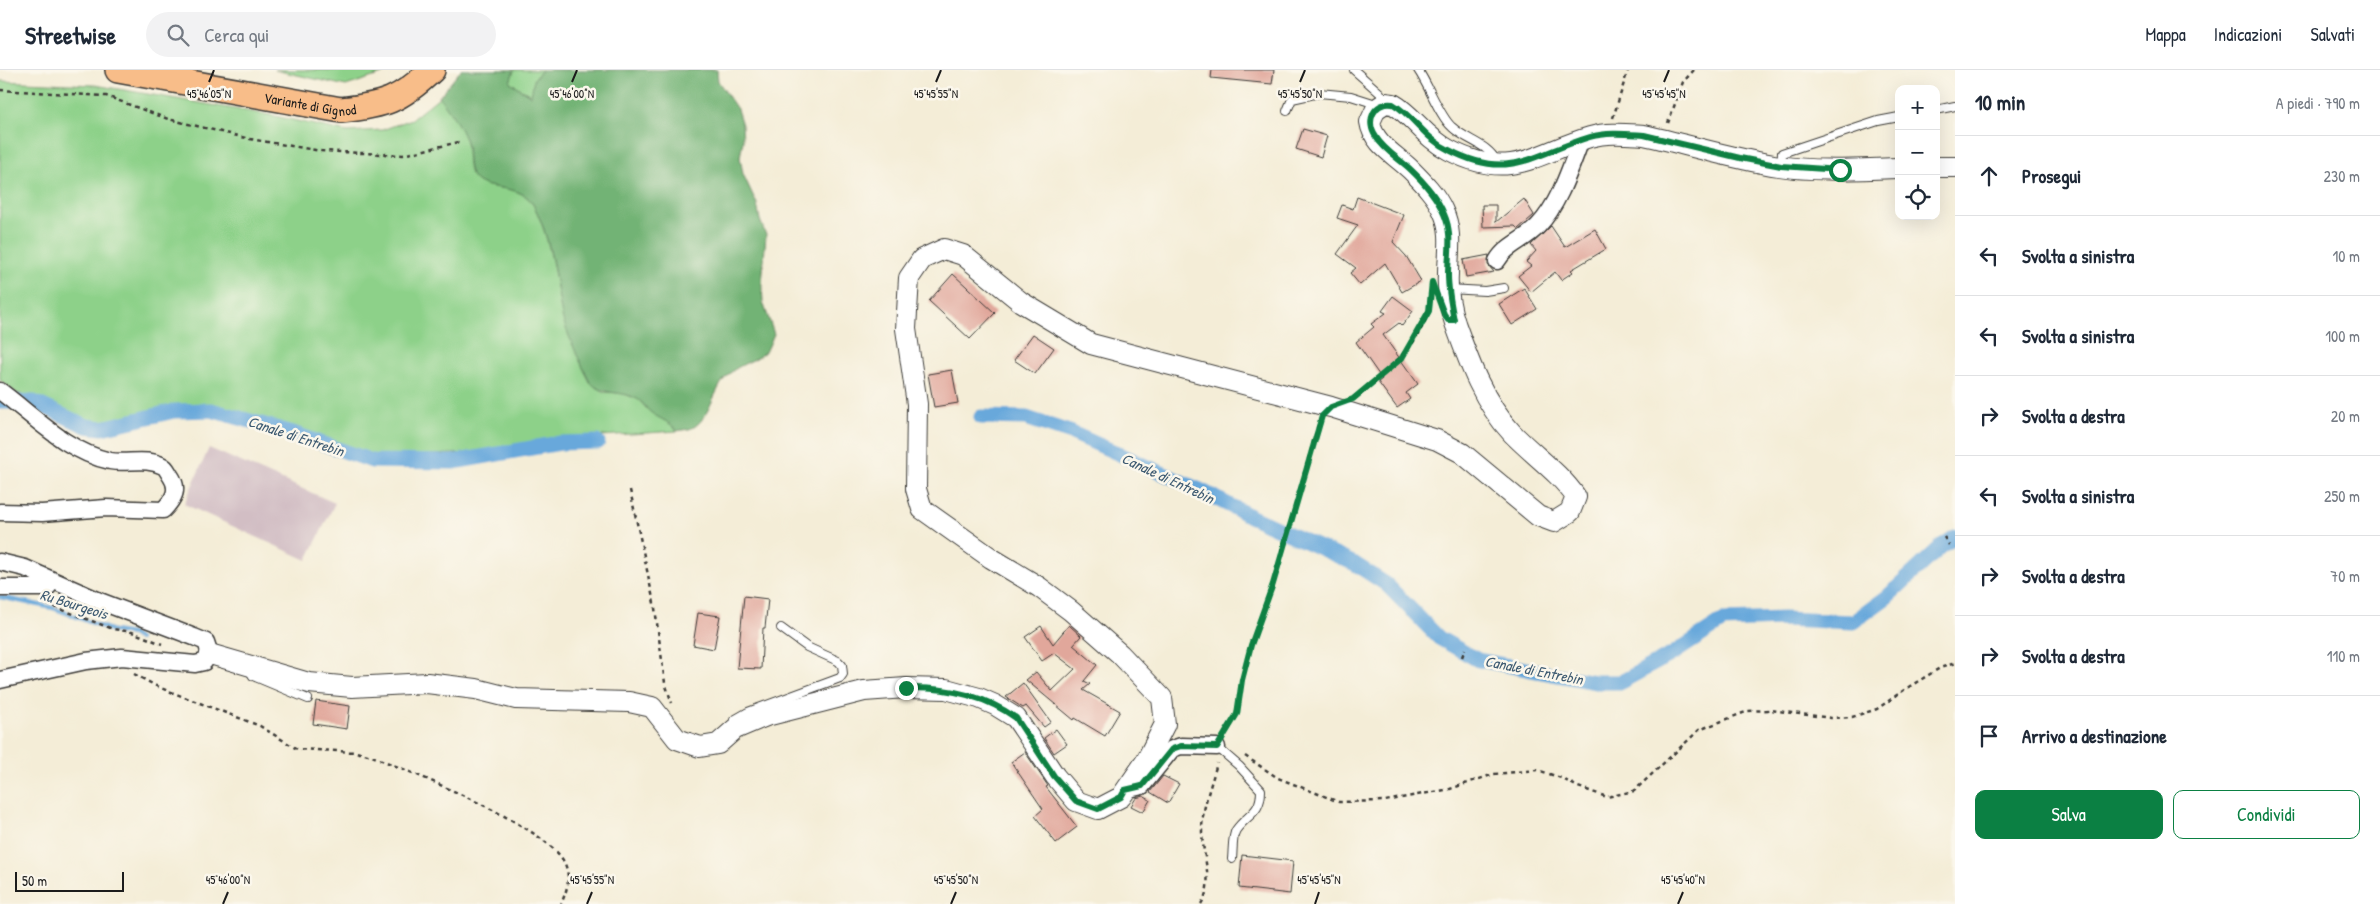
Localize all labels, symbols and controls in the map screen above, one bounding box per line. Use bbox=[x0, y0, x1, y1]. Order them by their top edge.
search box bbox=[146, 12, 496, 57]
text: Streetwise bbox=[25, 19, 116, 51]
icon: search bbox=[164, 21, 192, 49]
text: Cerca qui bbox=[204, 22, 269, 48]
text: Mappa bbox=[2146, 22, 2186, 47]
text: Indicazioni bbox=[2214, 22, 2282, 47]
text: Salvati bbox=[2310, 22, 2355, 47]
text: 45°46'05"N bbox=[187, 85, 231, 102]
text: 45°46'00"N bbox=[550, 85, 594, 102]
text: 45°45'55"N bbox=[914, 85, 958, 102]
text: 45°45'50"N bbox=[1278, 85, 1322, 102]
text: 45°45'45"N bbox=[1642, 85, 1686, 102]
map controls bbox=[1895, 85, 1940, 220]
button: + bbox=[1895, 85, 1940, 130]
street label: Variante di Gignod bbox=[263, 87, 358, 120]
text: 10 min bbox=[1975, 88, 2025, 117]
text: A piedi · 790 m bbox=[2276, 92, 2360, 114]
button: − bbox=[1895, 130, 1940, 175]
route start bbox=[1829, 159, 1852, 182]
icon: ahead bbox=[1975, 162, 2003, 190]
text: Prosegui bbox=[2022, 163, 2081, 189]
text: 230 m bbox=[2324, 165, 2360, 187]
button: locate bbox=[1895, 175, 1940, 220]
icon: left bbox=[1975, 242, 2003, 270]
text: Svolta a sinistra bbox=[2022, 243, 2134, 269]
text: 10 m bbox=[2332, 245, 2360, 267]
icon: left bbox=[1975, 322, 2003, 350]
text: Svolta a sinistra bbox=[2022, 323, 2134, 349]
text: 100 m bbox=[2325, 325, 2360, 347]
icon: right bbox=[1975, 402, 2003, 430]
text: Svolta a destra bbox=[2022, 403, 2125, 429]
text: 20 m bbox=[2331, 405, 2360, 427]
water label: Canale di Entrebin bbox=[245, 411, 348, 462]
water label: Canale di Entrebin bbox=[1118, 447, 1219, 509]
icon: left bbox=[1975, 482, 2003, 510]
text: Svolta a sinistra bbox=[2022, 483, 2134, 509]
text: 250 m bbox=[2324, 485, 2360, 507]
icon: right bbox=[1975, 562, 2003, 590]
text: Svolta a destra bbox=[2022, 563, 2125, 589]
text: 70 m bbox=[2330, 565, 2360, 587]
water label: Ru Bourgeois bbox=[38, 584, 111, 625]
icon: right bbox=[1975, 642, 2003, 670]
text: Svolta a destra bbox=[2022, 643, 2125, 669]
text: 110 m bbox=[2327, 645, 2360, 667]
water label: Canale di Entrebin bbox=[1483, 650, 1586, 690]
route end bbox=[895, 677, 918, 700]
icon: arrive bbox=[1975, 722, 2003, 750]
text: Arrivo a destinazione bbox=[2022, 723, 2167, 749]
button: Salva bbox=[1975, 790, 2163, 839]
button: Condividi bbox=[2173, 790, 2360, 839]
scale bar bbox=[15, 869, 124, 892]
text: 50 m bbox=[22, 871, 47, 890]
text: 45°46'00"N bbox=[206, 871, 250, 888]
text: 45°45'55"N bbox=[570, 871, 614, 888]
text: 45°45'50"N bbox=[934, 871, 978, 888]
text: 45°45'45"N bbox=[1297, 871, 1341, 888]
text: 45°45'40"N bbox=[1661, 871, 1705, 888]

